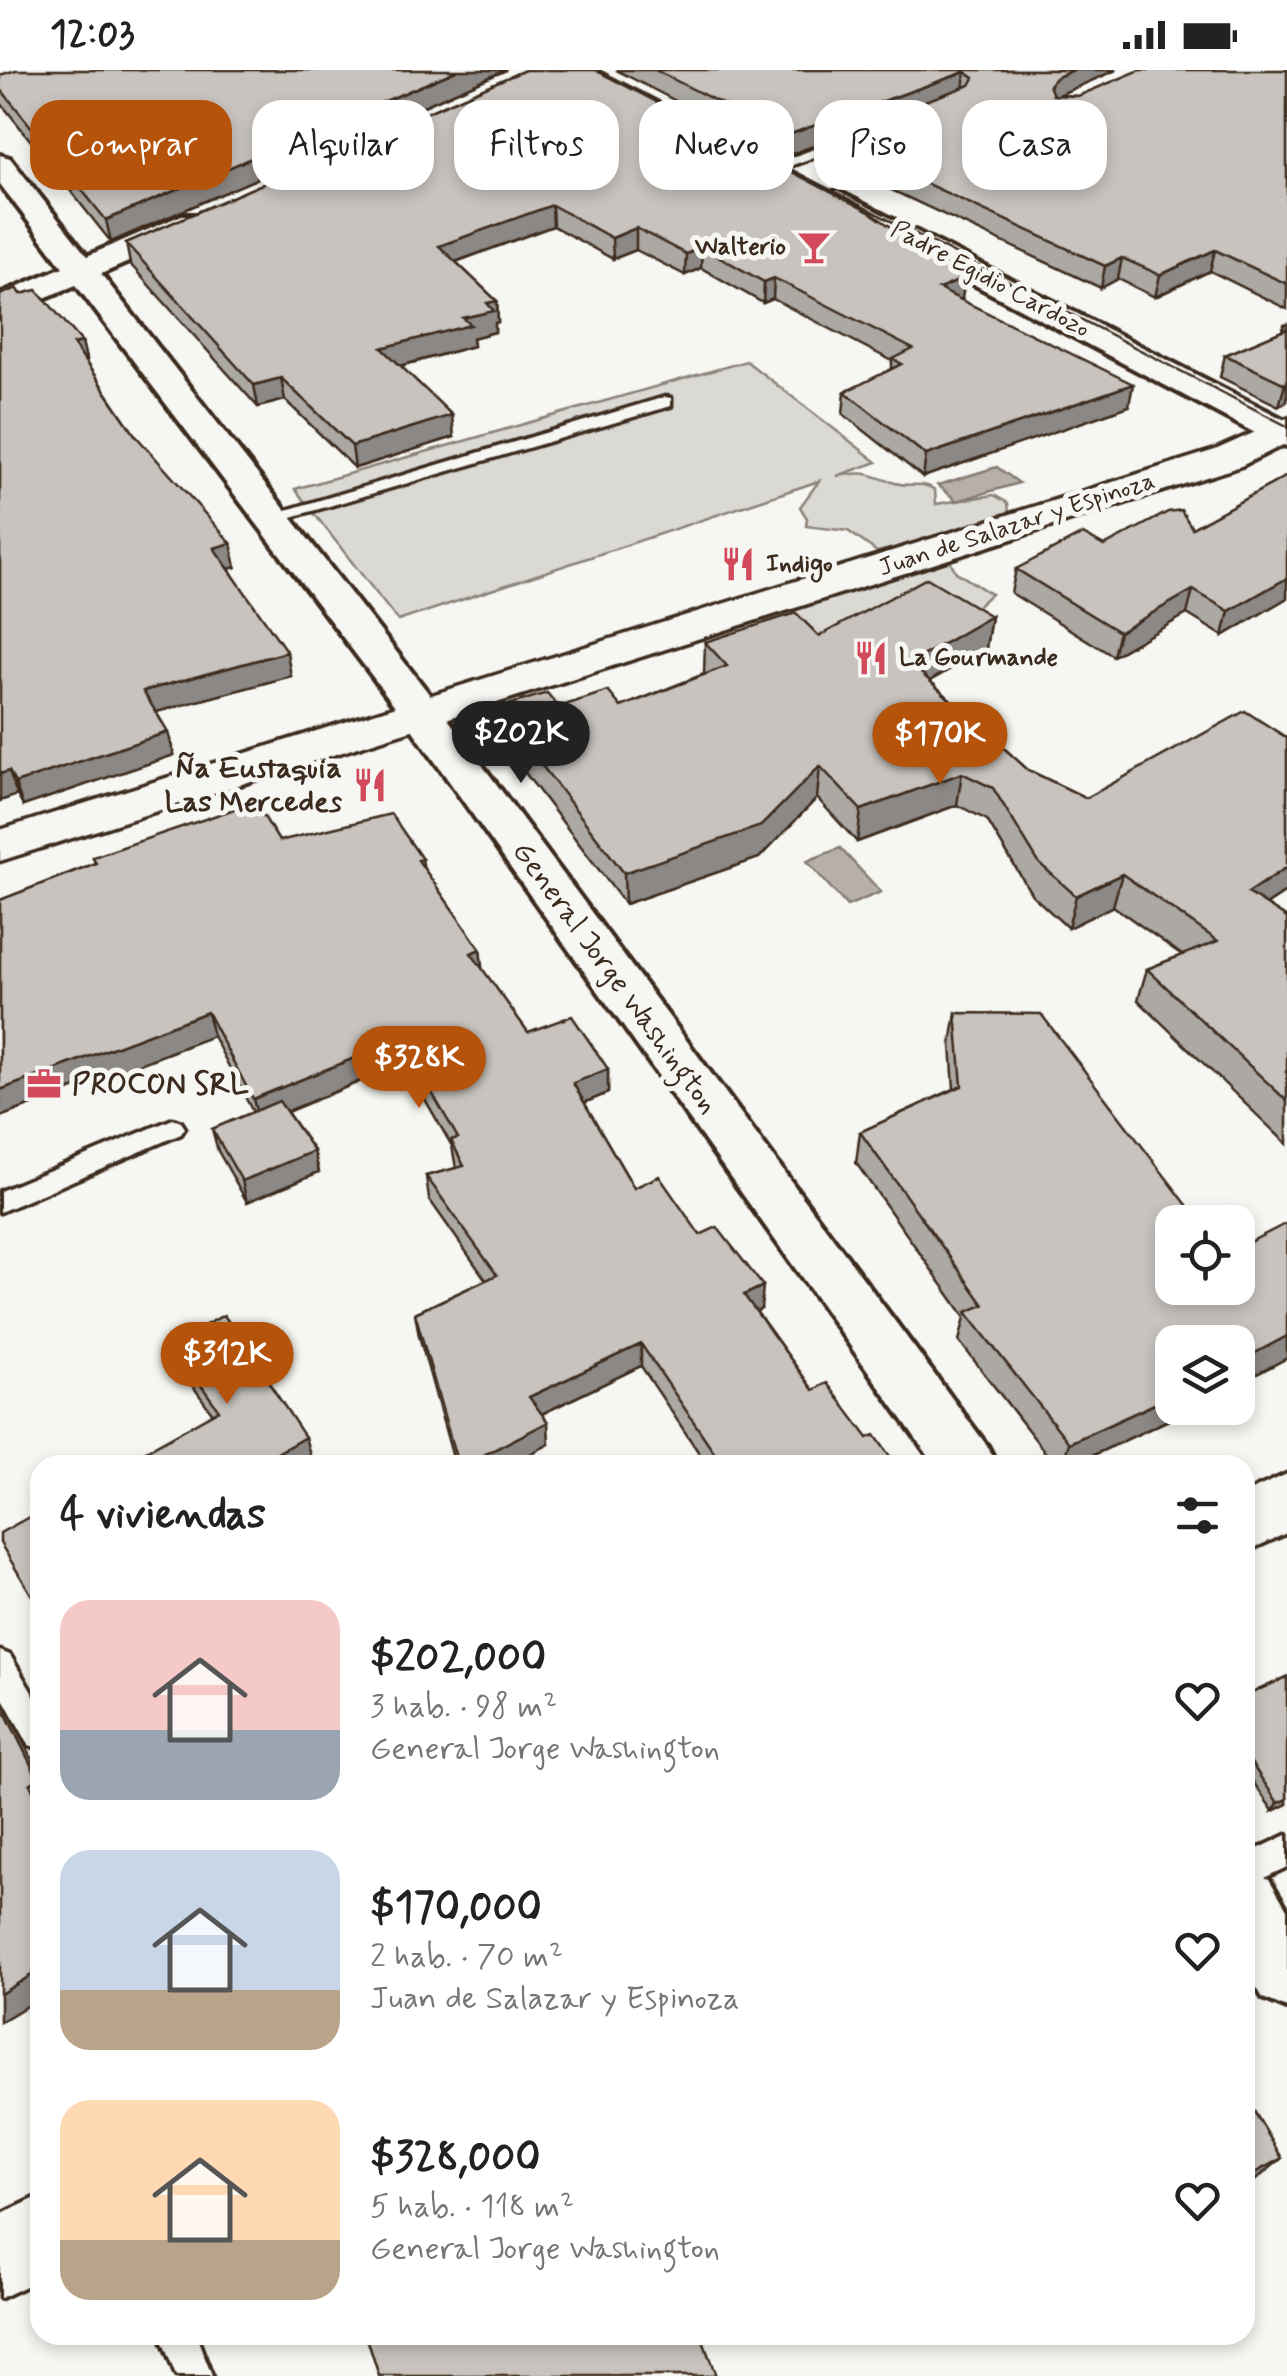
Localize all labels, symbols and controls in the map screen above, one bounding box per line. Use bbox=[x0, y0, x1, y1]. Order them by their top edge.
text: 12:03 bbox=[50, 11, 135, 60]
chip: Comprar bbox=[30, 100, 232, 190]
chip: Alquilar bbox=[252, 100, 434, 190]
chip: Filtros bbox=[454, 100, 619, 190]
chip: Nuevo bbox=[639, 100, 794, 190]
chip: Piso bbox=[814, 100, 942, 190]
chip: Casa bbox=[962, 100, 1107, 190]
street label: Padre Egidio Cardozo bbox=[885, 214, 1095, 346]
bar icon: Walterio bbox=[795, 228, 833, 266]
place label: Walterio bbox=[694, 231, 786, 264]
street label: Juan de Salazar y Espinoza bbox=[875, 465, 1159, 585]
restaurant icon: Indigo bbox=[719, 545, 757, 583]
place label: Indigo bbox=[766, 548, 833, 583]
restaurant icon: La Gourmande bbox=[852, 639, 890, 677]
place label: La Gourmande bbox=[899, 642, 1058, 675]
pin: $202K bbox=[451, 701, 591, 786]
pin: $170K bbox=[870, 702, 1010, 787]
text: $202K bbox=[474, 712, 568, 754]
text: $170K bbox=[894, 713, 986, 755]
place label: Ña Eustaquia Las Mercedes bbox=[164, 749, 343, 822]
restaurant icon: Ña Eustaquia Las Mercedes bbox=[351, 766, 389, 804]
street label: General Jorge Washington bbox=[500, 834, 727, 1124]
pin: $328K bbox=[349, 1026, 489, 1111]
text: $328K bbox=[374, 1037, 464, 1079]
office icon: PROCON SRL bbox=[25, 1065, 63, 1103]
place label: PROCON SRL bbox=[72, 1065, 249, 1104]
map controls bbox=[1155, 1205, 1255, 1425]
button: locate bbox=[1155, 1205, 1255, 1305]
pin: $312K bbox=[157, 1322, 297, 1407]
button: layers bbox=[1155, 1325, 1255, 1425]
text: $312K bbox=[183, 1333, 271, 1375]
text: 4 viviendas bbox=[60, 1488, 266, 1543]
icon: filters bbox=[1170, 1488, 1225, 1543]
text: $202,000 bbox=[370, 1631, 546, 1686]
icon: home bbox=[140, 1640, 260, 1760]
icon: heart bbox=[1170, 1673, 1225, 1728]
text: 3 hab. · 98 m² bbox=[370, 1686, 557, 1728]
text: General Jorge Washington bbox=[370, 1728, 720, 1770]
text: $170,000 bbox=[370, 1881, 542, 1936]
icon: home bbox=[140, 1890, 260, 2010]
icon: heart bbox=[1170, 1923, 1225, 1978]
text: 2 hab. · 70 m² bbox=[370, 1936, 563, 1978]
text: Juan de Salazar y Espinoza bbox=[370, 1978, 739, 2020]
text: $328,000 bbox=[370, 2131, 540, 2186]
icon: home bbox=[140, 2140, 260, 2260]
icon: heart bbox=[1170, 2173, 1225, 2228]
text: 5 hab. · 118 m² bbox=[370, 2186, 574, 2228]
text: General Jorge Washington bbox=[370, 2228, 720, 2270]

